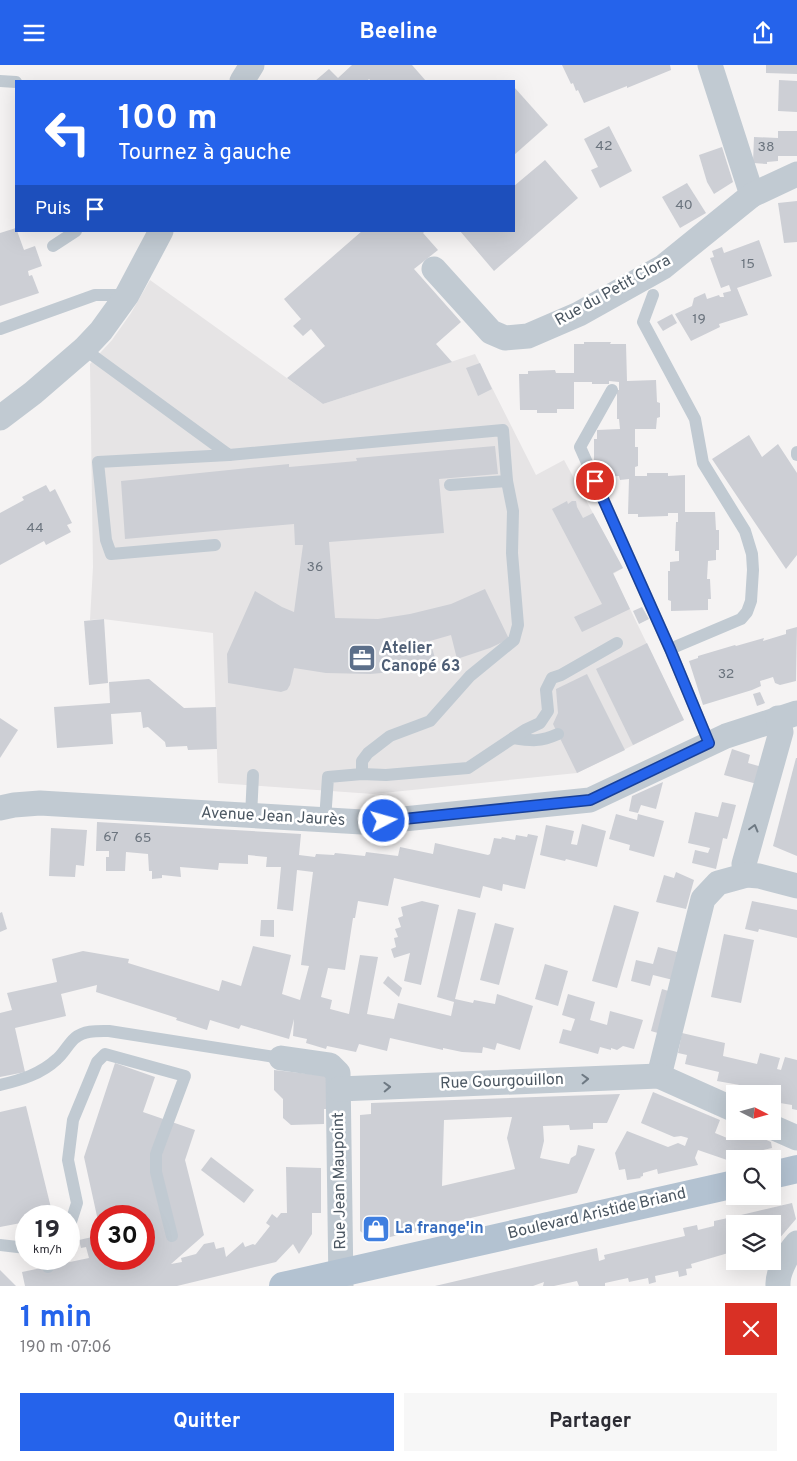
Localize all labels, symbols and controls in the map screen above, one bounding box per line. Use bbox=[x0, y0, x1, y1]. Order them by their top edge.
icon: menu bbox=[20, 19, 48, 47]
text: Beeline bbox=[359, 19, 438, 46]
icon: share bbox=[749, 19, 777, 47]
text: 100 m bbox=[118, 97, 218, 141]
icon: left bbox=[35, 100, 100, 165]
house number: 42 bbox=[595, 138, 613, 155]
house number: 38 bbox=[758, 139, 774, 156]
text: Tournez à gauche bbox=[118, 140, 291, 167]
icon: arrive bbox=[81, 195, 109, 223]
text: Puis bbox=[35, 197, 71, 221]
house number: 40 bbox=[675, 197, 693, 214]
street label: Rue du Petit Clora bbox=[552, 251, 674, 331]
house number: 15 bbox=[741, 256, 755, 273]
house number: 19 bbox=[692, 311, 706, 328]
pin bbox=[574, 460, 616, 502]
icon: arrive bbox=[581, 467, 609, 495]
house number: 44 bbox=[26, 520, 44, 537]
house number: 36 bbox=[307, 559, 323, 576]
place label: Atelier Canopé 63 bbox=[381, 639, 460, 677]
office icon: Atelier Canopé 63 bbox=[347, 643, 377, 673]
house number: 32 bbox=[718, 666, 734, 683]
position arrow bbox=[357, 794, 409, 846]
street label: Avenue Jean Jaurès bbox=[200, 803, 346, 831]
one-way arrow bbox=[748, 824, 758, 832]
house number: 67 bbox=[103, 829, 119, 846]
house number: 65 bbox=[134, 830, 152, 847]
street label: Rue Gourgouillon bbox=[440, 1070, 564, 1094]
one-way arrow bbox=[581, 1073, 589, 1084]
one-way arrow bbox=[384, 1082, 392, 1092]
north arrow bbox=[726, 1085, 781, 1140]
map controls bbox=[726, 1085, 781, 1270]
street label: Rue Jean Maupoint bbox=[329, 1112, 351, 1250]
button: search bbox=[726, 1150, 781, 1205]
street label: Boulevard Aristide Briand bbox=[506, 1184, 688, 1244]
speed limit sign: 30 bbox=[90, 1205, 155, 1270]
shop icon: La frange'in bbox=[361, 1214, 391, 1244]
text: 19 bbox=[35, 1215, 60, 1247]
button: layers bbox=[726, 1215, 781, 1270]
place label: La frange'in bbox=[395, 1219, 484, 1239]
text: km/h bbox=[33, 1242, 62, 1258]
text: 1 min bbox=[20, 1300, 92, 1337]
button: close bbox=[725, 1303, 777, 1355]
text: 190 m · 07:06 bbox=[20, 1338, 111, 1358]
button: Quitter bbox=[20, 1393, 394, 1451]
button: Partager bbox=[404, 1393, 777, 1451]

